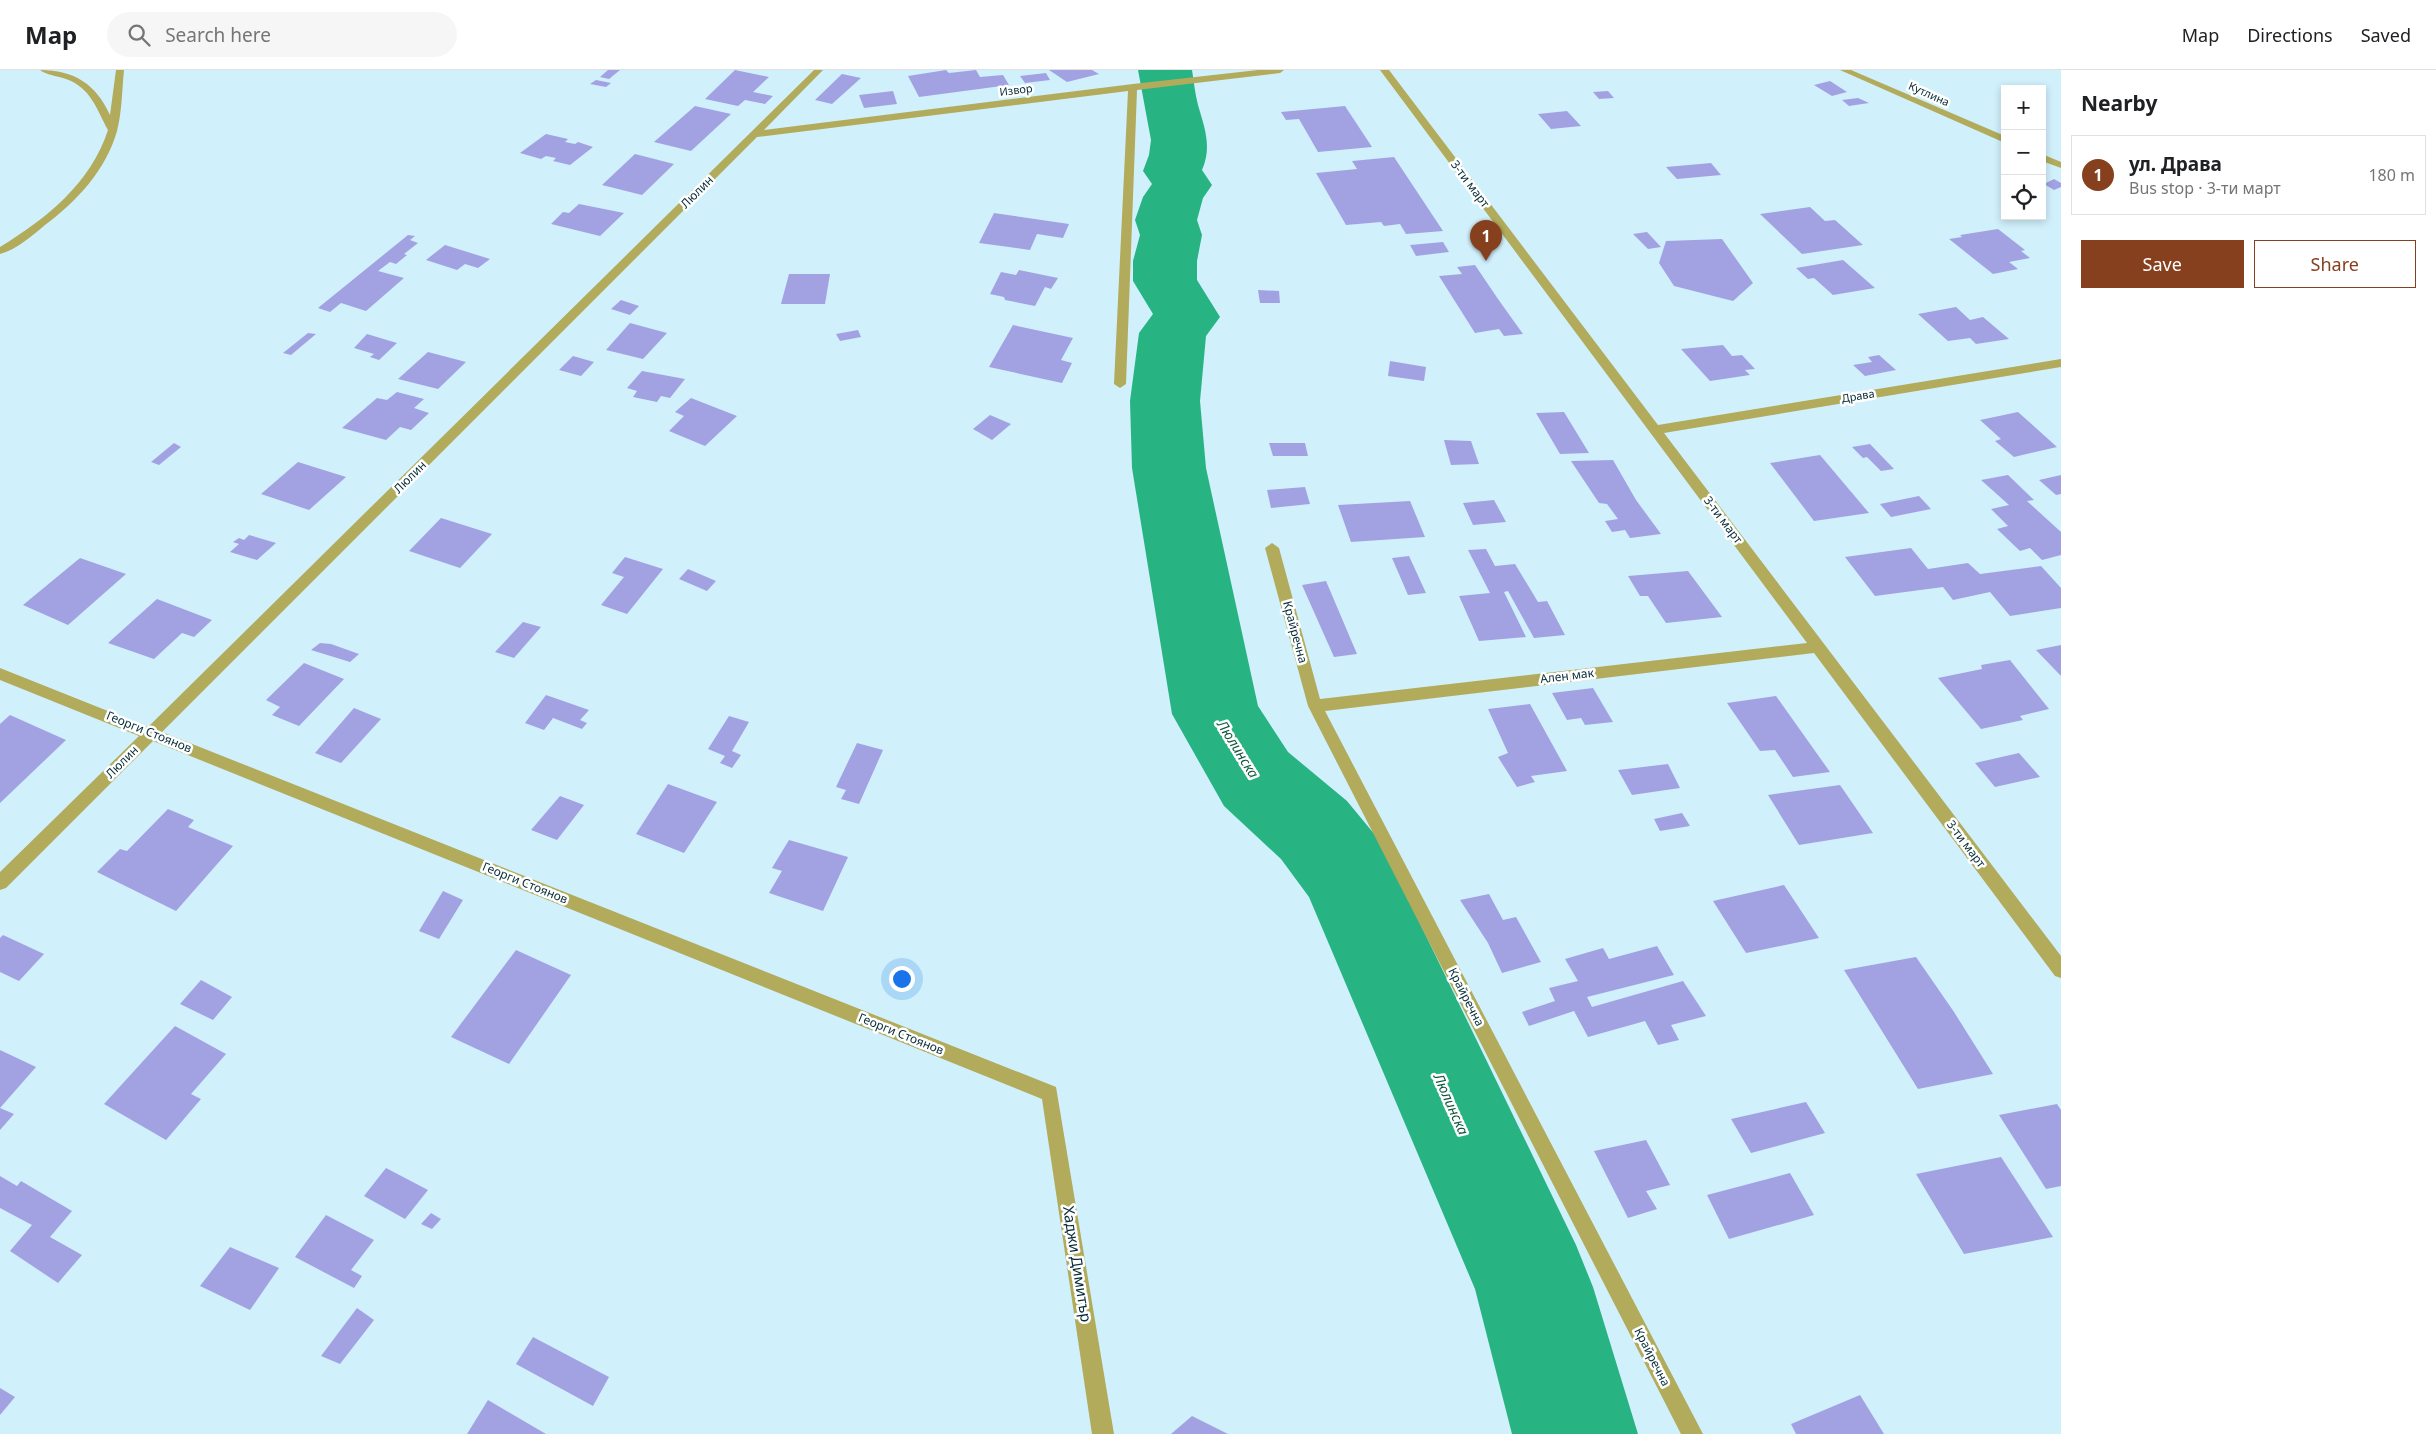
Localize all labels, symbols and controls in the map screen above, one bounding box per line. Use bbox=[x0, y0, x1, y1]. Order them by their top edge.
search box bbox=[107, 12, 457, 57]
text: Map bbox=[25, 18, 77, 51]
icon: search bbox=[125, 21, 153, 49]
text: Search here bbox=[165, 22, 271, 48]
text: Map bbox=[2182, 23, 2219, 47]
text: Directions bbox=[2247, 23, 2333, 47]
text: Saved bbox=[2361, 23, 2411, 47]
street label: Кутлина bbox=[1906, 78, 1952, 109]
street label: Извор bbox=[999, 80, 1034, 99]
map controls bbox=[2001, 85, 2046, 220]
button: + bbox=[2001, 85, 2046, 130]
text: Nearby bbox=[2081, 89, 2157, 117]
button: − bbox=[2001, 130, 2046, 175]
text: ул. Драва bbox=[2129, 151, 2222, 177]
street label: 3-ти март bbox=[1447, 157, 1494, 211]
text: 1 bbox=[2093, 164, 2103, 186]
text: 180 m bbox=[2368, 164, 2415, 186]
street label: Люлин bbox=[677, 172, 717, 212]
button: locate bbox=[2001, 175, 2046, 220]
text: Bus stop · 3-ти март bbox=[2129, 177, 2281, 199]
pin: 1 bbox=[1470, 220, 1502, 261]
button: Save bbox=[2081, 240, 2244, 288]
button: Share bbox=[2254, 240, 2416, 288]
street label: Драва bbox=[1840, 386, 1875, 406]
street label: Люлин bbox=[390, 457, 430, 497]
street label: 3-ти март bbox=[1700, 493, 1747, 547]
street label: Крайречна bbox=[1279, 599, 1312, 665]
street label: Ален мак bbox=[1539, 664, 1595, 687]
street label: Георги Стоянов bbox=[104, 707, 195, 757]
water label: Люлинска bbox=[1213, 715, 1264, 782]
street label: Люлин bbox=[102, 742, 142, 782]
street label: 3-ти март bbox=[1943, 817, 1990, 871]
street label: Георги Стоянов bbox=[480, 858, 571, 908]
street label: Крайречна bbox=[1444, 964, 1489, 1029]
your location bbox=[889, 966, 915, 992]
street label: Георги Стоянов bbox=[856, 1009, 947, 1059]
water label: Люлинска bbox=[1429, 1069, 1473, 1138]
street label: Хаджи Димитър bbox=[1059, 1204, 1097, 1323]
street label: Крайречна bbox=[1630, 1324, 1675, 1389]

